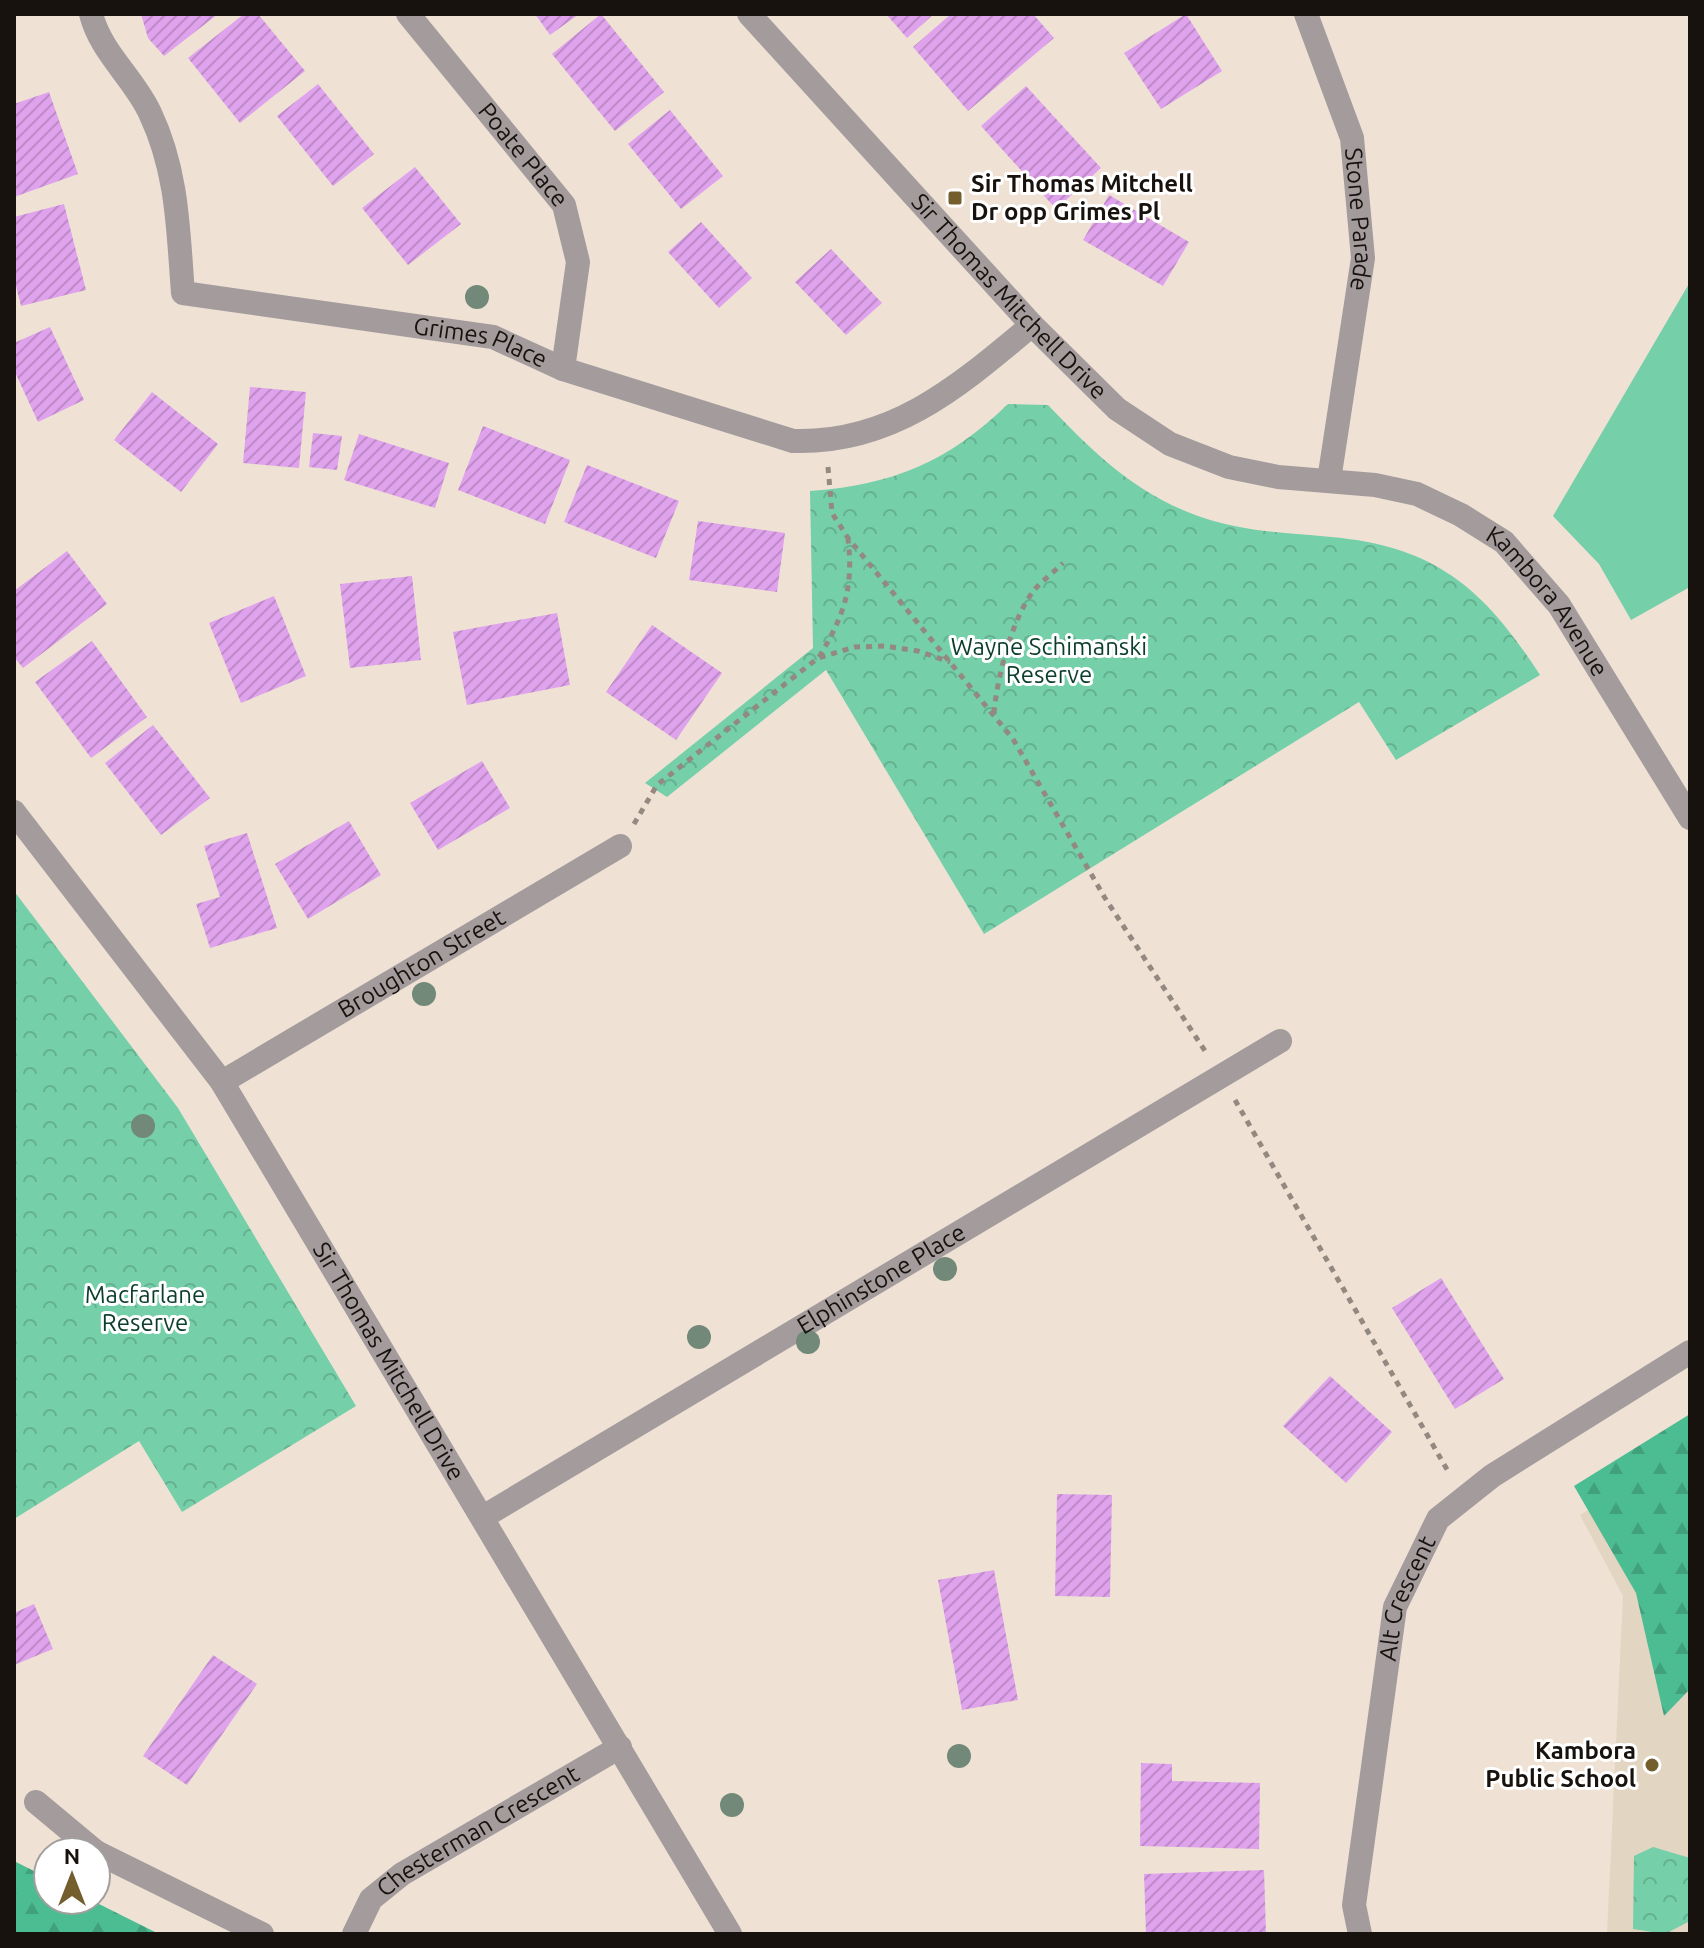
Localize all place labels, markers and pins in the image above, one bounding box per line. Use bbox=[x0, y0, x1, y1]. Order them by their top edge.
place label: Sir Thomas Mitchell Dr opp Grimes Pl bbox=[971, 170, 1193, 225]
marker: Sir Thomas Mitchell Dr opp Grimes Pl bbox=[946, 189, 964, 207]
place label: Kambora Public School bbox=[1485, 1737, 1636, 1792]
marker: Kambora Public School bbox=[1643, 1756, 1661, 1774]

